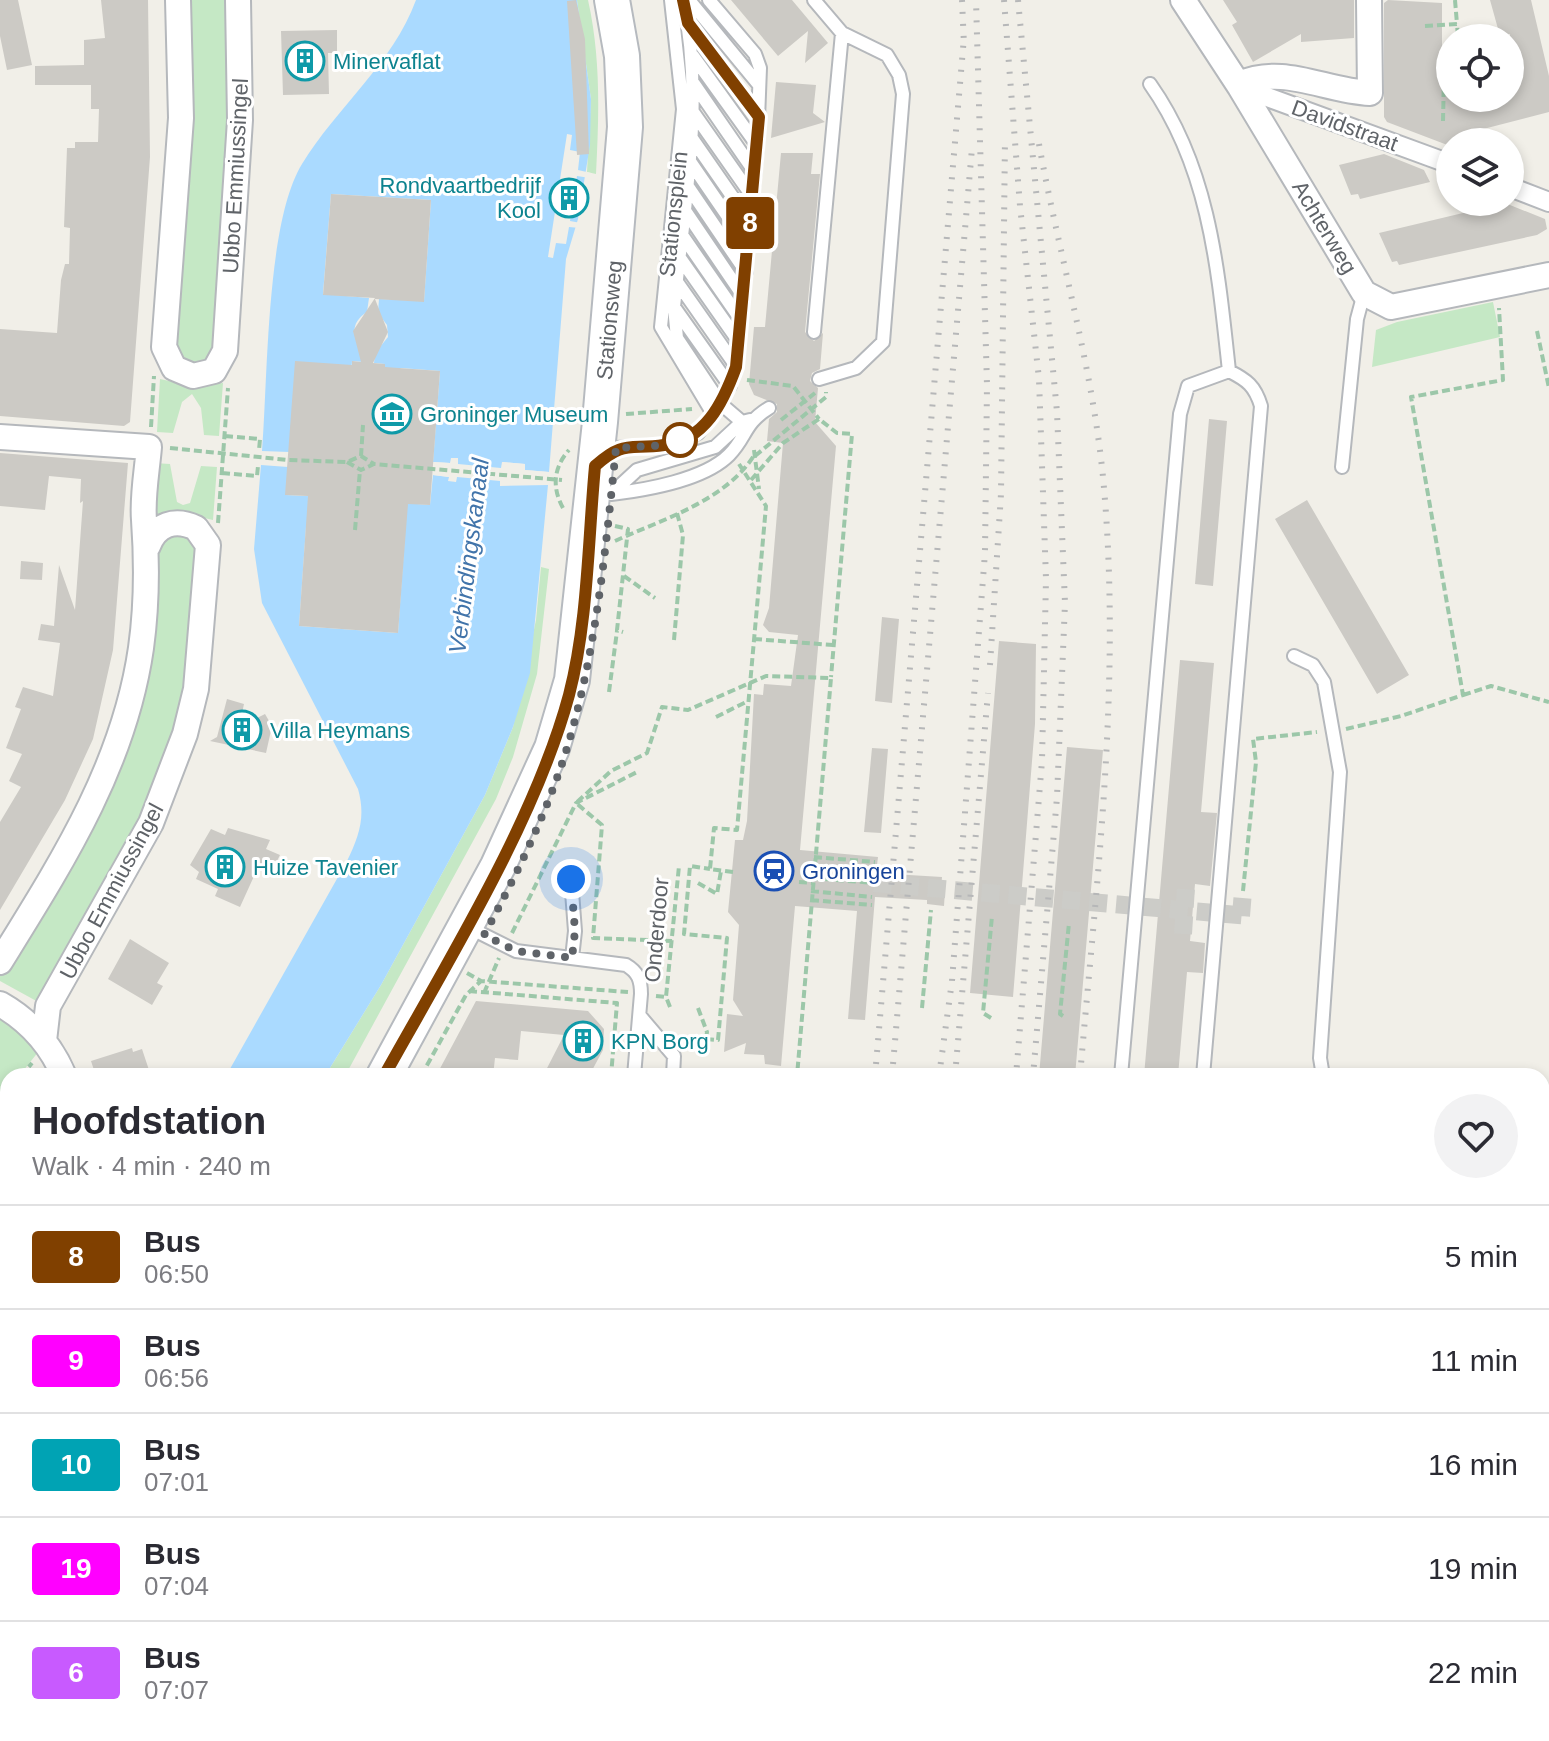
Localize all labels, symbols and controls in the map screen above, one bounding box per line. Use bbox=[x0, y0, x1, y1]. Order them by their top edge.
map controls bbox=[1436, 24, 1524, 216]
button: locate bbox=[1436, 24, 1524, 112]
building icon: Minervaflat bbox=[284, 40, 326, 82]
place label: Minervaflat bbox=[333, 49, 441, 74]
street label: Ubbo Emmiussingel bbox=[218, 78, 253, 274]
street label: Davidstraat bbox=[1288, 95, 1401, 156]
button: layers bbox=[1436, 128, 1524, 216]
street label: Stationsplein bbox=[654, 150, 693, 278]
place label: Rondvaartbedrijf Kool bbox=[380, 173, 542, 223]
street label: Achterweg bbox=[1287, 176, 1362, 278]
building icon: Rondvaartbedrijf Kool bbox=[548, 177, 590, 219]
line badge: 8 bbox=[724, 197, 776, 249]
text: 8 bbox=[742, 207, 758, 238]
street label: Stationsweg bbox=[592, 259, 627, 381]
museum icon: Groninger Museum bbox=[371, 393, 413, 435]
place label: Groninger Museum bbox=[420, 402, 608, 427]
unlabelled marker bbox=[663, 423, 697, 457]
water label: Verbindingskanaal bbox=[443, 456, 494, 655]
building icon: Villa Heymans bbox=[221, 709, 263, 751]
place label: Villa Heymans bbox=[270, 718, 410, 743]
street label: Ubbo Emmiussingel bbox=[54, 799, 168, 983]
building icon: Huize Tavenier bbox=[204, 846, 246, 888]
station icon: Groningen bbox=[753, 850, 795, 892]
place label: Huize Tavenier bbox=[253, 855, 398, 880]
your location bbox=[551, 859, 591, 899]
place label: Groningen bbox=[802, 859, 905, 884]
street label: Onderdoor bbox=[639, 877, 674, 984]
building icon: KPN Borg bbox=[562, 1020, 604, 1062]
place label: KPN Borg bbox=[611, 1029, 709, 1054]
button: heart bbox=[1434, 1094, 1518, 1178]
text: Hoofdstation bbox=[32, 1100, 266, 1142]
text: Walk · 4 min · 240 m bbox=[32, 1151, 271, 1181]
text: Bus bbox=[144, 1225, 201, 1258]
text: 5 min bbox=[1445, 1240, 1518, 1273]
text: 8 bbox=[68, 1241, 84, 1272]
text: 06:50 bbox=[144, 1259, 209, 1289]
text: Bus bbox=[144, 1329, 201, 1362]
text: 11 min bbox=[1430, 1344, 1518, 1377]
text: 9 bbox=[68, 1345, 84, 1376]
text: 06:56 bbox=[144, 1363, 209, 1393]
text: Bus bbox=[144, 1433, 201, 1466]
text: 16 min bbox=[1428, 1448, 1518, 1481]
text: 10 bbox=[60, 1449, 92, 1480]
text: 07:01 bbox=[144, 1467, 209, 1497]
text: Bus bbox=[144, 1537, 201, 1570]
text: 19 min bbox=[1428, 1552, 1518, 1585]
text: 19 bbox=[60, 1553, 92, 1584]
text: 07:04 bbox=[144, 1571, 209, 1601]
text: Bus bbox=[144, 1641, 201, 1674]
text: 22 min bbox=[1428, 1656, 1518, 1689]
text: 6 bbox=[68, 1657, 84, 1688]
text: 07:07 bbox=[144, 1675, 209, 1705]

